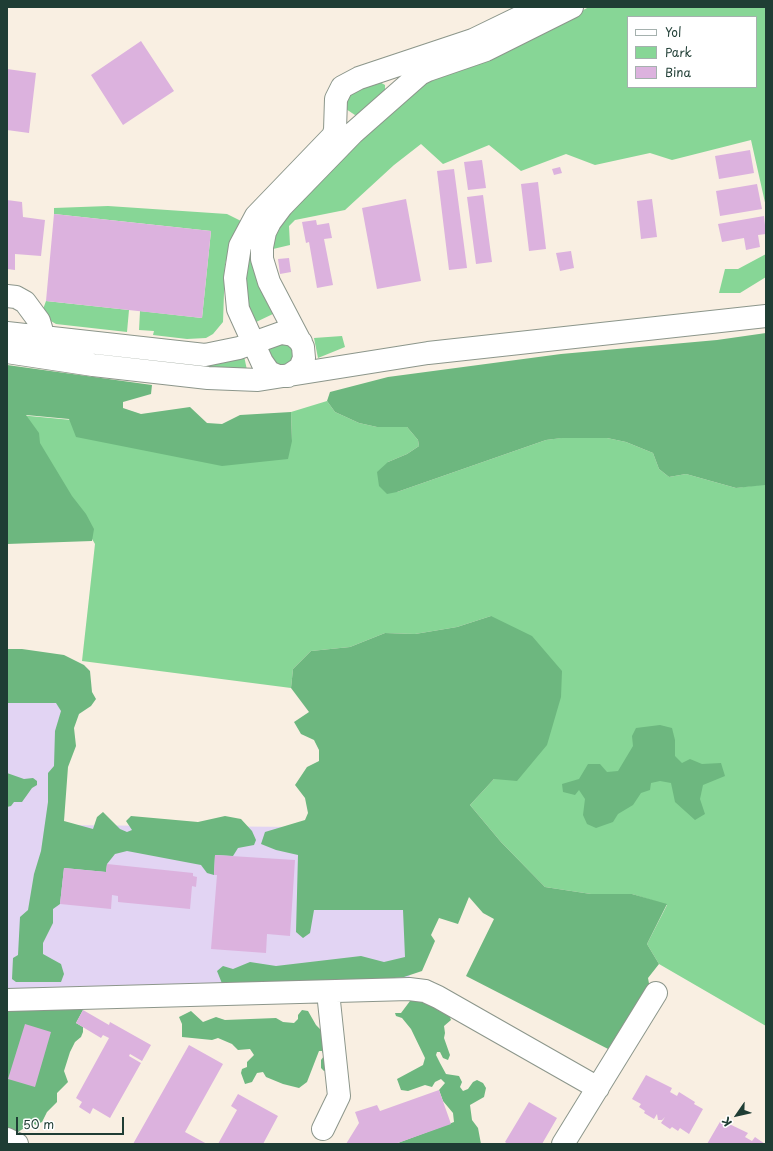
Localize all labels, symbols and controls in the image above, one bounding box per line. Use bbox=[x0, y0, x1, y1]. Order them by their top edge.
legend bbox=[627, 16, 757, 88]
text: Yol bbox=[665, 23, 681, 41]
text: Park bbox=[665, 43, 692, 61]
text: Bina bbox=[665, 63, 691, 81]
north arrow bbox=[717, 1095, 757, 1135]
scale bar bbox=[18, 1109, 126, 1135]
text: K bbox=[717, 1114, 736, 1130]
text: 50 m bbox=[23, 1115, 54, 1133]

